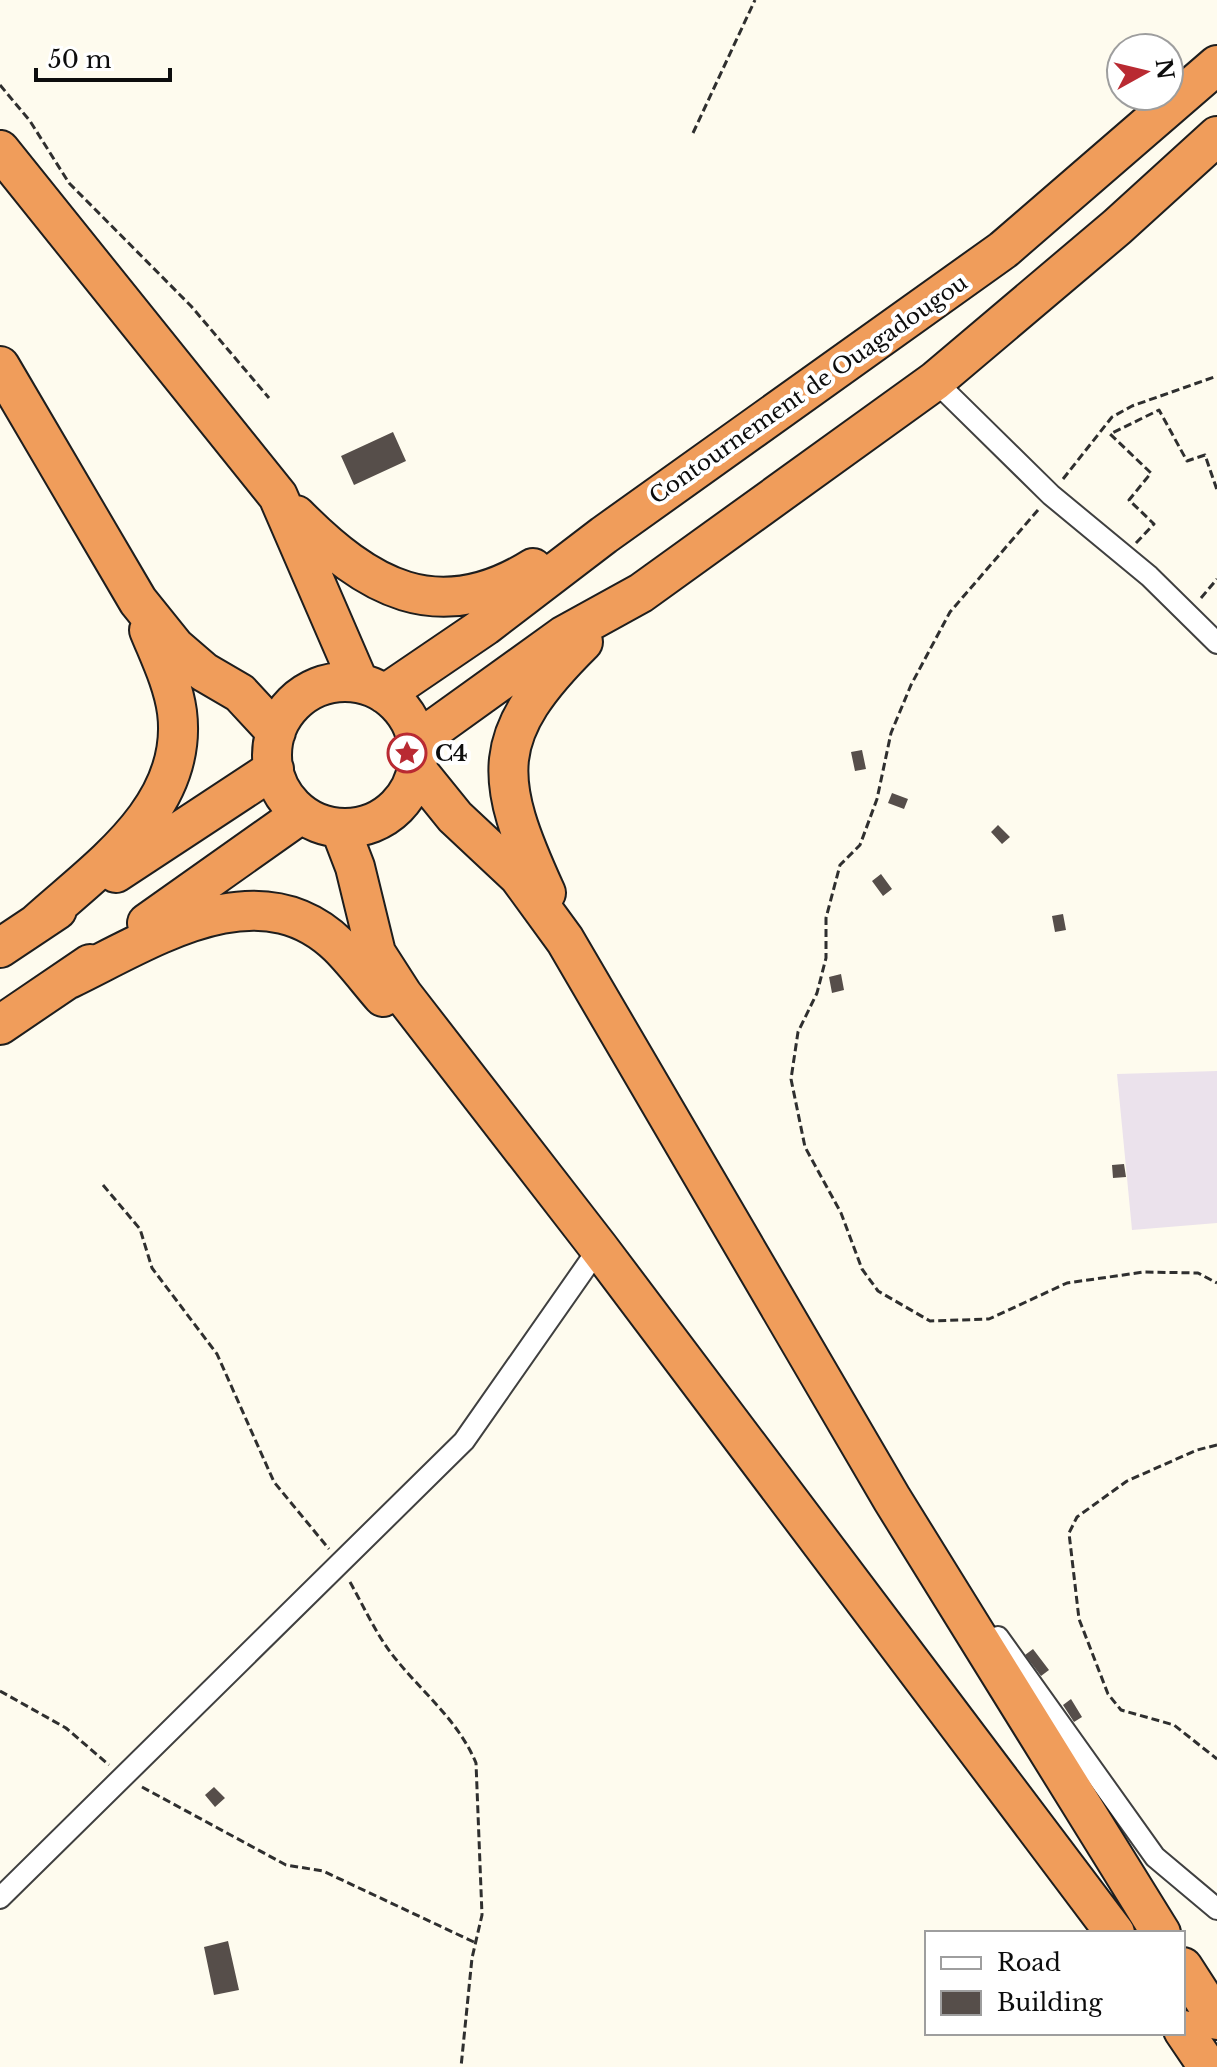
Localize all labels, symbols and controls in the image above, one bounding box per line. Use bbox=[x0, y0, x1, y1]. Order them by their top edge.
scale bar bbox=[36, 32, 170, 82]
north arrow bbox=[1105, 32, 1185, 112]
text: 50 m bbox=[48, 45, 112, 74]
text: N bbox=[1150, 57, 1179, 82]
street label: Contournement de Ouagadougou bbox=[644, 269, 973, 510]
place icon: C4 bbox=[386, 732, 428, 774]
place label: C4 bbox=[435, 740, 468, 767]
legend bbox=[925, 1931, 1185, 2035]
text: Road bbox=[997, 1948, 1061, 1977]
text: Building bbox=[997, 1988, 1103, 2017]

